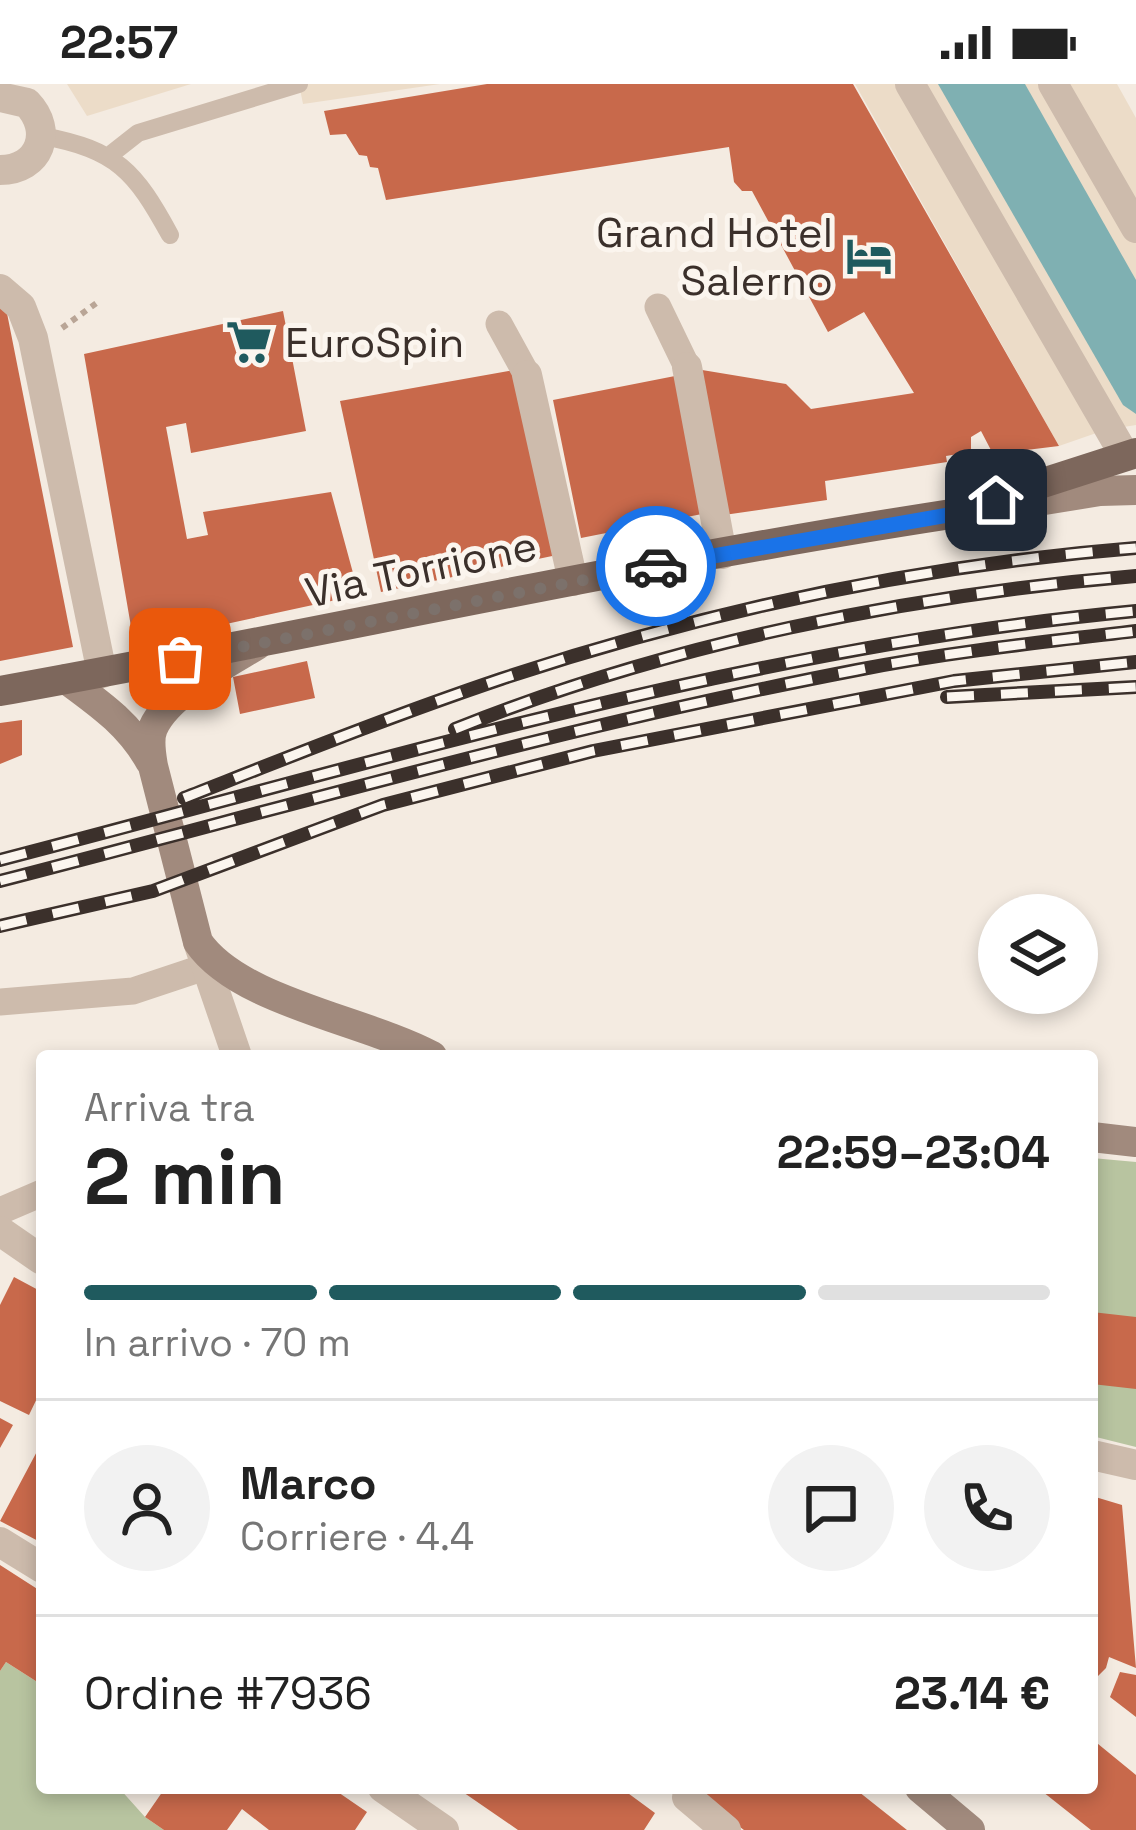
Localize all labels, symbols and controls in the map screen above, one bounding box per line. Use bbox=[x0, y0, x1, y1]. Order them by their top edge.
text: 22:57 bbox=[60, 14, 178, 71]
place label: Grand Hotel Salerno bbox=[596, 206, 833, 307]
hotel icon: Grand Hotel Salerno bbox=[844, 231, 894, 281]
place label: EuroSpin bbox=[285, 316, 464, 369]
supermarket icon: EuroSpin bbox=[224, 317, 274, 367]
pin bbox=[945, 449, 1047, 551]
icon: home bbox=[963, 467, 1029, 533]
courier bbox=[596, 506, 716, 626]
street label: Via Torrione bbox=[300, 519, 542, 619]
icon: car bbox=[623, 533, 689, 599]
pin bbox=[129, 608, 231, 710]
icon: bag bbox=[147, 626, 213, 692]
map controls bbox=[978, 894, 1098, 1014]
button: layers bbox=[978, 894, 1098, 1014]
text: Arriva tra bbox=[84, 1083, 255, 1132]
text: 22:59–23:04 bbox=[777, 1124, 1050, 1181]
text: 2 min bbox=[84, 1127, 286, 1227]
text: In arrivo · 70 m bbox=[84, 1318, 351, 1367]
button: person bbox=[84, 1445, 210, 1571]
button: chat bbox=[768, 1445, 894, 1571]
button: phone bbox=[924, 1445, 1050, 1571]
text: Marco bbox=[240, 1455, 377, 1512]
text: Corriere · 4.4 bbox=[240, 1512, 474, 1561]
text: Ordine #7936 bbox=[84, 1665, 372, 1722]
text: 23.14 € bbox=[894, 1665, 1050, 1722]

